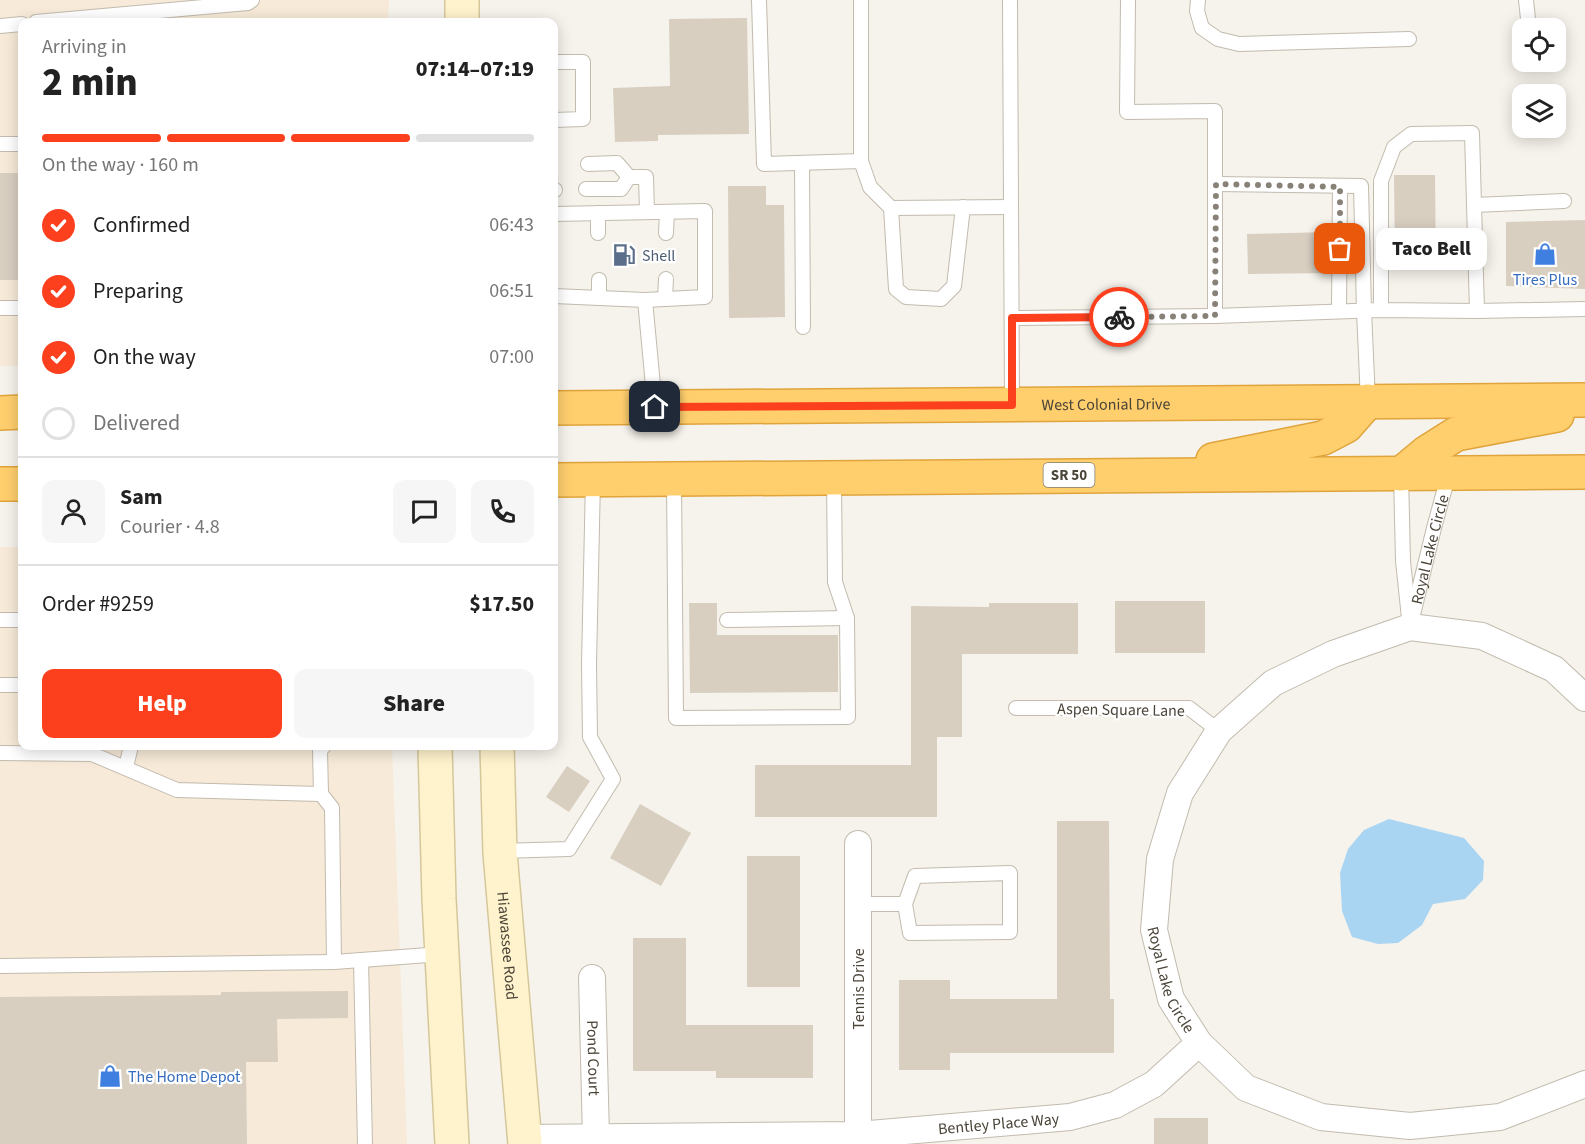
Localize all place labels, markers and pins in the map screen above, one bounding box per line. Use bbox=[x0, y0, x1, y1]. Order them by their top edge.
pin bbox=[1314, 223, 1365, 274]
callout: Taco Bell bbox=[1376, 228, 1487, 270]
shop icon: Tires Plus bbox=[1532, 241, 1558, 267]
fuel station icon: Shell bbox=[611, 242, 637, 268]
place label: Shell bbox=[642, 245, 675, 267]
place label: Tires Plus bbox=[1513, 269, 1577, 291]
pin bbox=[629, 381, 680, 432]
shop icon: The Home Depot bbox=[97, 1063, 123, 1089]
place label: The Home Depot bbox=[128, 1066, 241, 1088]

